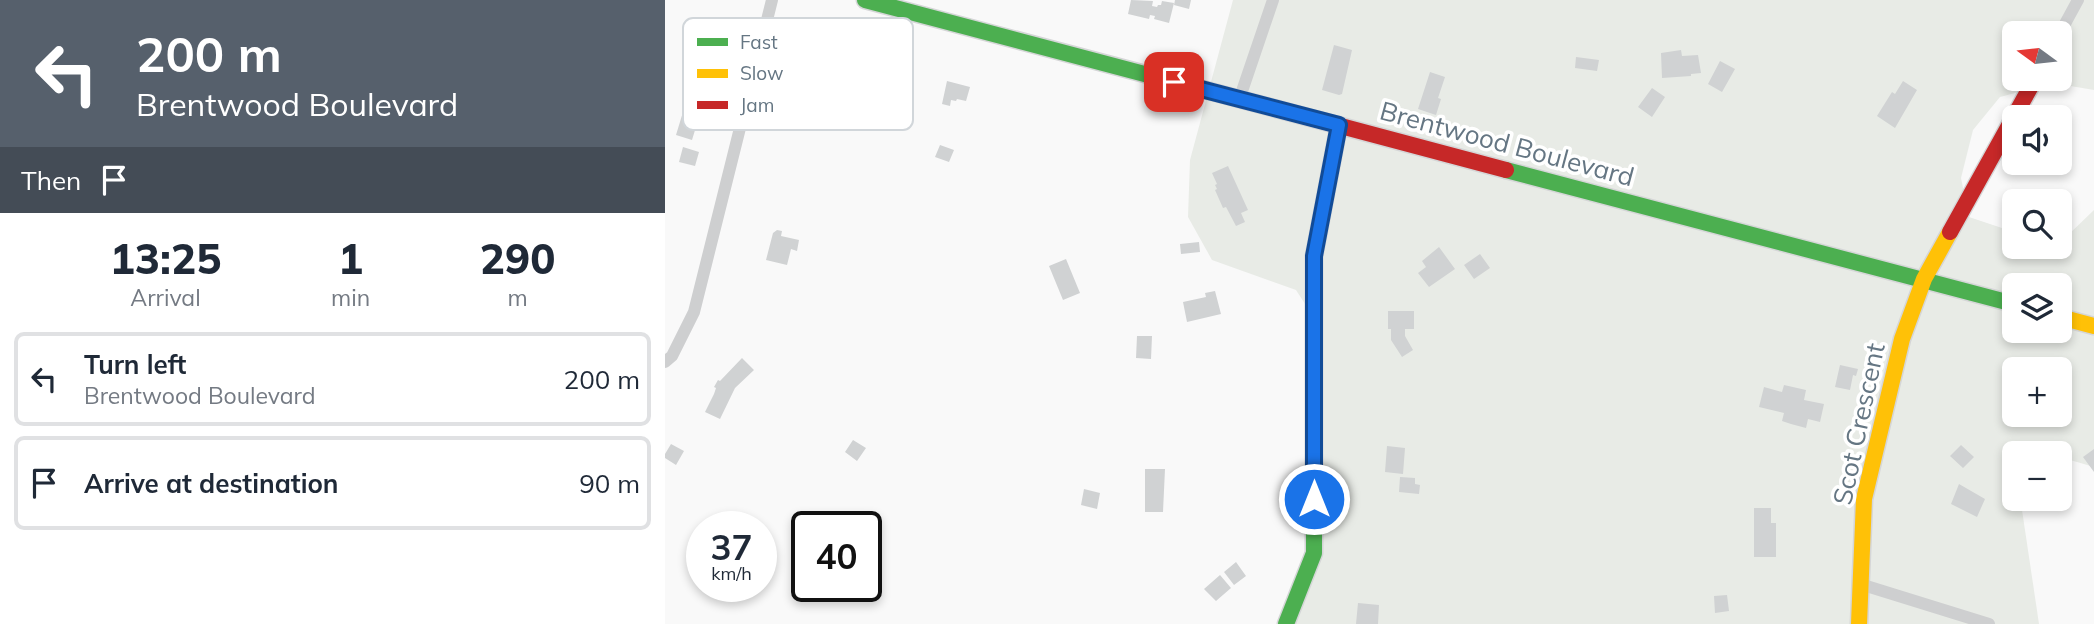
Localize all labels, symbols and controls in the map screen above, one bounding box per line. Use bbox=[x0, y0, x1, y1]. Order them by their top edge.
legend bbox=[683, 18, 913, 130]
north arrow bbox=[2002, 21, 2072, 91]
map controls bbox=[2002, 21, 2072, 511]
text: 200 m bbox=[136, 23, 282, 84]
icon: left bbox=[21, 28, 112, 119]
text: Fast bbox=[740, 30, 778, 54]
pin bbox=[1144, 52, 1204, 112]
text: Slow bbox=[740, 61, 784, 85]
icon: arrive bbox=[1155, 63, 1193, 101]
text: Brentwood Boulevard bbox=[136, 84, 458, 124]
text: Jam bbox=[740, 93, 774, 117]
street label: Brentwood Boulevard bbox=[1376, 94, 1638, 193]
button: sound bbox=[2002, 105, 2072, 175]
icon: arrive bbox=[95, 161, 133, 199]
text: Then bbox=[21, 164, 81, 197]
button: search bbox=[2002, 189, 2072, 259]
text: 13:25 bbox=[110, 232, 221, 285]
text: 1 bbox=[338, 232, 363, 285]
text: 290 bbox=[480, 232, 555, 285]
button: layers bbox=[2002, 273, 2072, 343]
text: Arrival bbox=[130, 283, 201, 312]
text: min bbox=[331, 283, 370, 312]
text: m bbox=[507, 283, 528, 312]
street label: Scot Crescent bbox=[1825, 340, 1892, 508]
text: Turn left bbox=[84, 348, 186, 381]
button: + bbox=[2002, 357, 2072, 427]
icon: left bbox=[25, 360, 63, 398]
text: 200 m bbox=[564, 363, 640, 396]
text: Brentwood Boulevard bbox=[84, 381, 316, 410]
button: − bbox=[2002, 441, 2072, 511]
position arrow bbox=[1277, 462, 1351, 536]
icon: arrive bbox=[25, 464, 63, 502]
text: Arrive at destination bbox=[84, 467, 339, 500]
text: 90 m bbox=[579, 467, 640, 500]
speed limit sign: 40 bbox=[791, 511, 882, 602]
text: 37 bbox=[710, 525, 753, 569]
text: km/h bbox=[711, 562, 752, 585]

